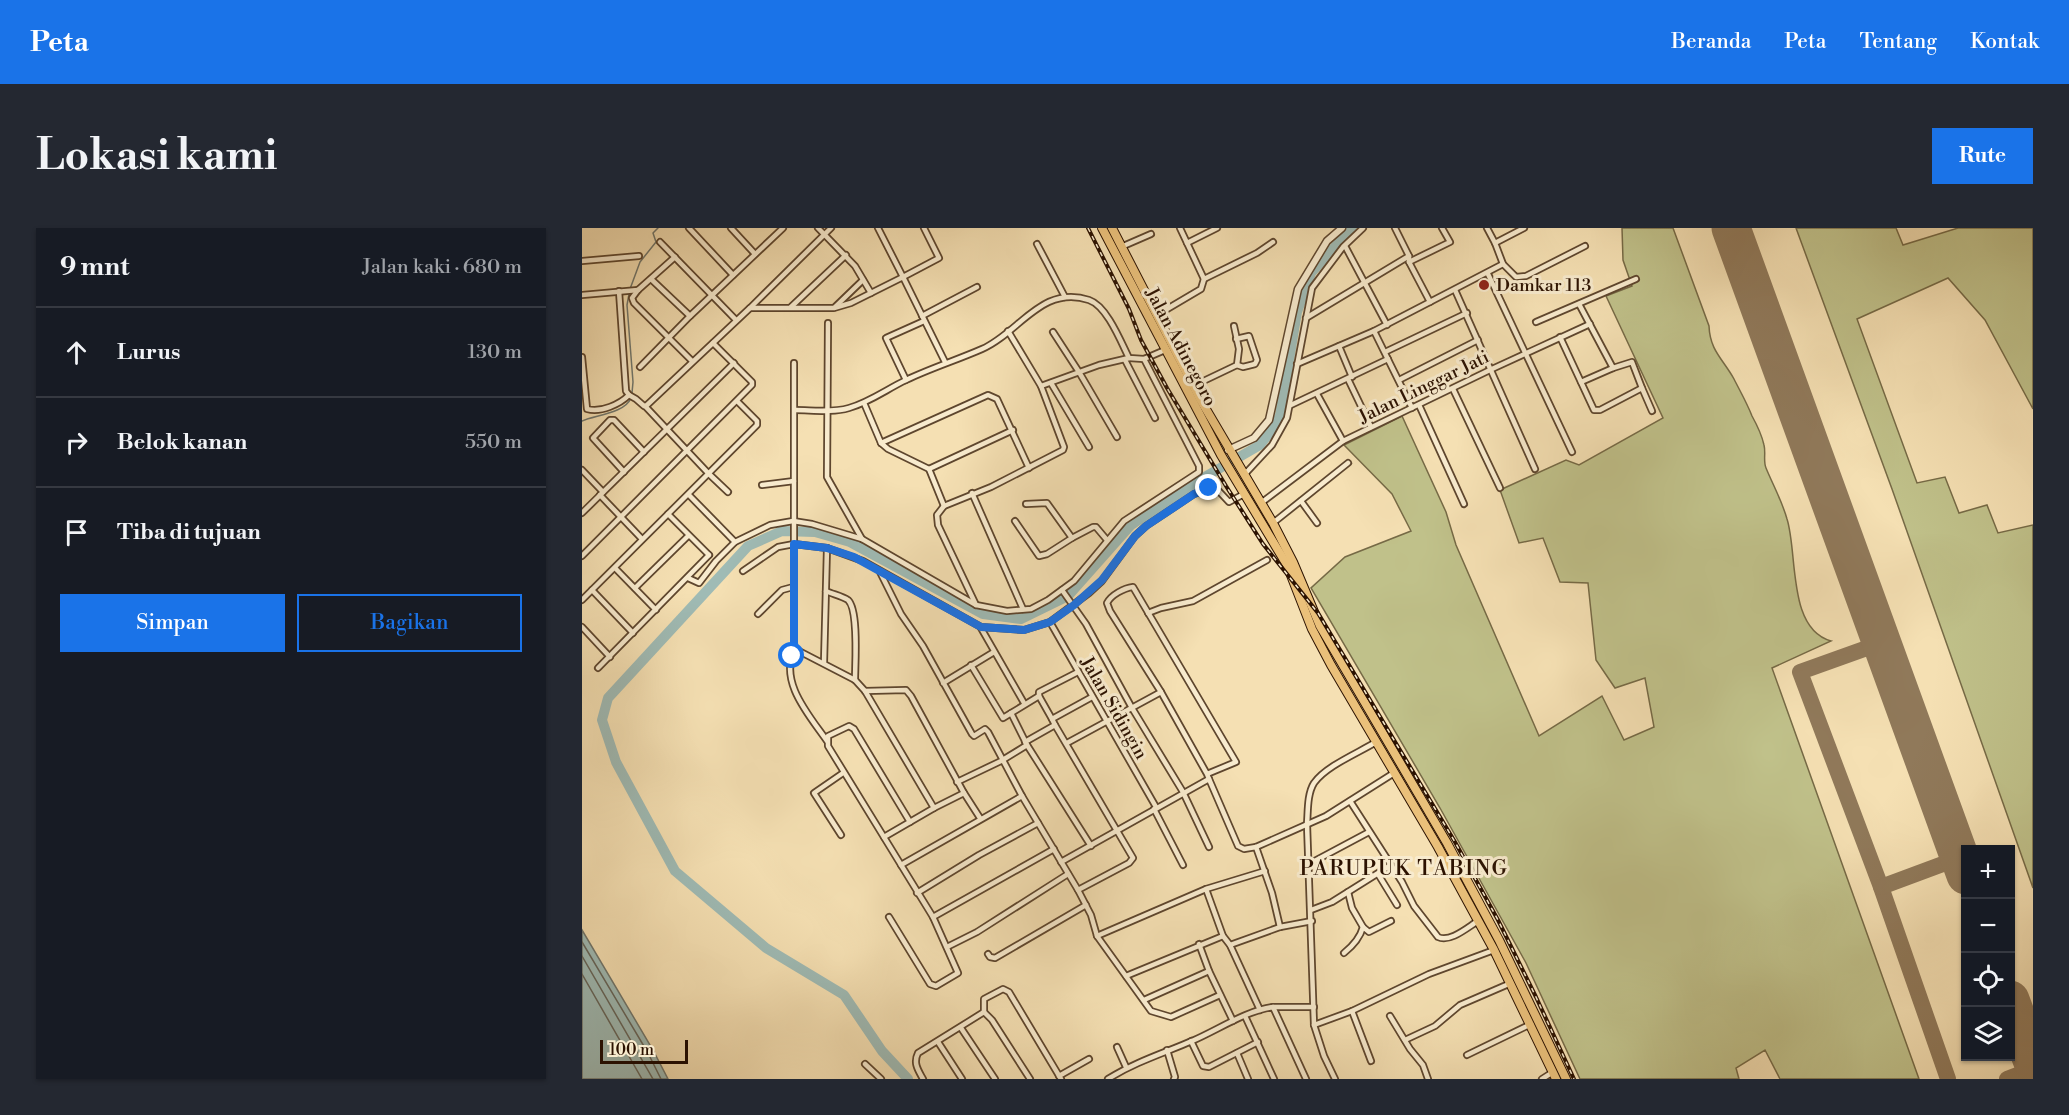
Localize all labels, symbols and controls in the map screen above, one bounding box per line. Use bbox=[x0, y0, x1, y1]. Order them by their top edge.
text: Peta bbox=[30, 25, 89, 60]
text: Beranda bbox=[1671, 29, 1751, 55]
text: Peta bbox=[1784, 29, 1826, 55]
text: Tentang bbox=[1859, 29, 1937, 55]
text: Kontak bbox=[1970, 29, 2039, 55]
button: Rute bbox=[1932, 128, 2033, 184]
text: Lokasi kami bbox=[36, 130, 277, 183]
text: 9 mnt bbox=[60, 251, 129, 283]
text: Jalan kaki · 680 m bbox=[362, 255, 522, 280]
place label: Damkar 113 bbox=[1496, 274, 1592, 297]
marker: Damkar 113 bbox=[1477, 278, 1491, 292]
street label: Jalan Adinegoro bbox=[1140, 283, 1222, 410]
icon: ahead bbox=[60, 336, 93, 369]
text: Lurus bbox=[117, 339, 180, 366]
text: 130 m bbox=[467, 340, 522, 365]
street label: Jalan Linggar Jati bbox=[1354, 345, 1493, 429]
icon: right bbox=[60, 426, 93, 459]
text: Belok kanan bbox=[117, 429, 247, 456]
text: 550 m bbox=[465, 430, 522, 455]
route end bbox=[1195, 474, 1221, 500]
icon: arrive bbox=[60, 516, 93, 549]
text: Tiba di tujuan bbox=[117, 519, 261, 546]
button: Simpan bbox=[60, 594, 285, 652]
button: Bagikan bbox=[297, 594, 522, 652]
route start bbox=[778, 642, 804, 668]
street label: Jalan Sidingin bbox=[1075, 652, 1153, 764]
map controls bbox=[1961, 845, 2015, 1061]
button: + bbox=[1961, 845, 2015, 899]
district label: PARUPUK TABING bbox=[1299, 856, 1509, 882]
button: − bbox=[1961, 899, 2015, 953]
button: locate bbox=[1961, 953, 2015, 1007]
button: layers bbox=[1961, 1007, 2015, 1061]
scale bar bbox=[600, 1037, 688, 1064]
text: 100 m bbox=[609, 1040, 654, 1060]

